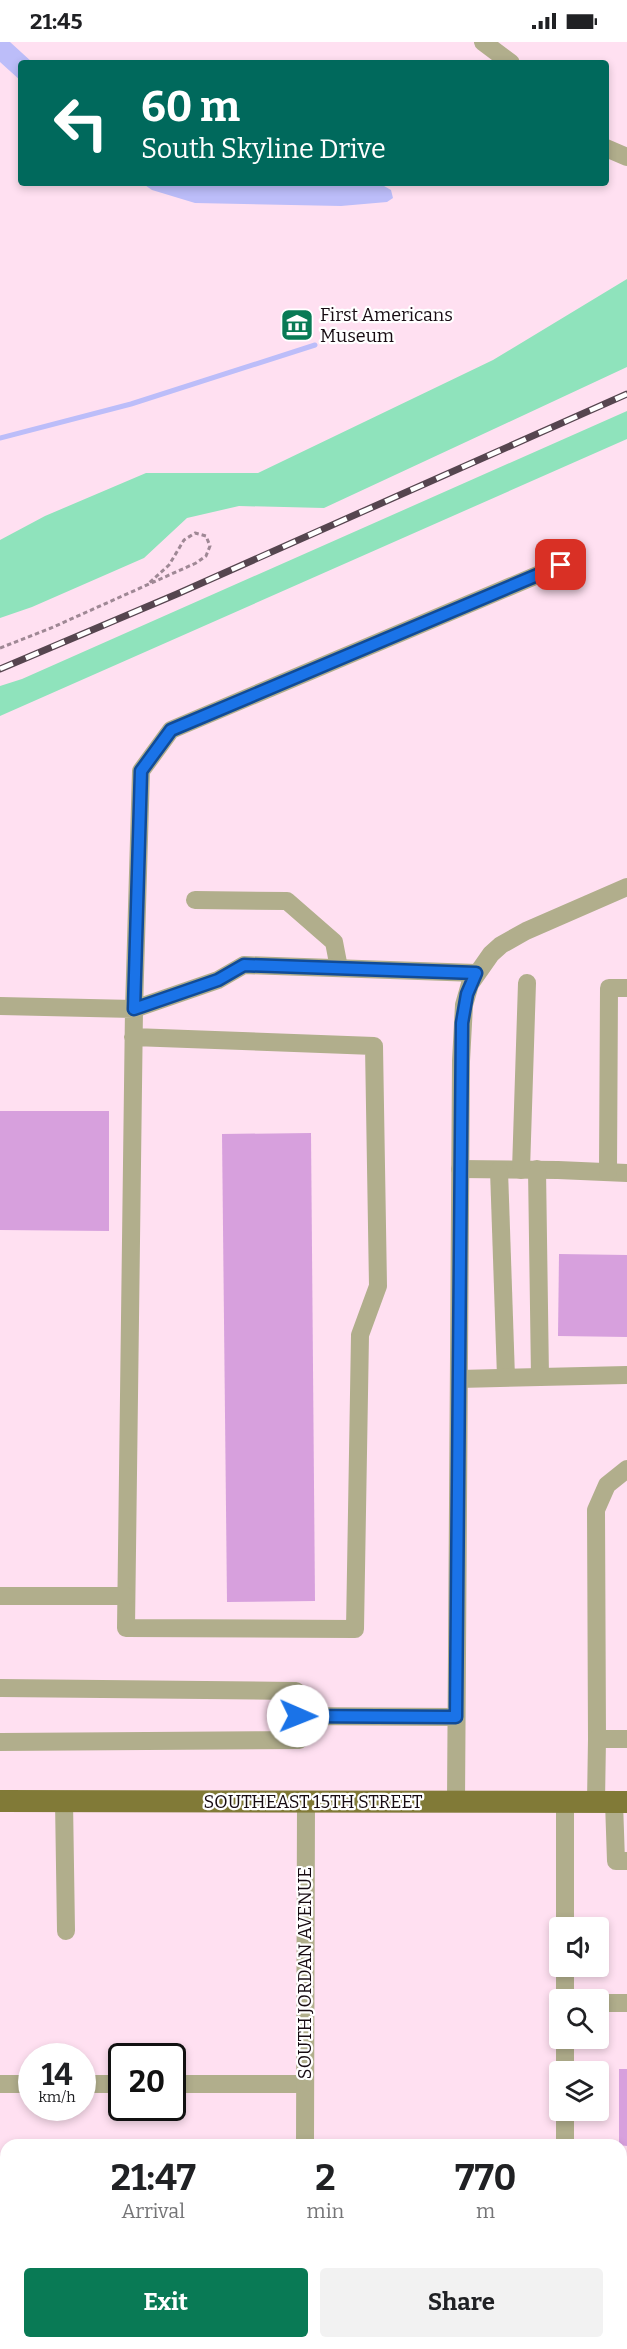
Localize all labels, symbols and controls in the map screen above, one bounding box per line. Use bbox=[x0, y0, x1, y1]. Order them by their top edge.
text: 21:45 bbox=[30, 8, 82, 35]
text: 60 m bbox=[141, 82, 240, 132]
icon: left bbox=[42, 84, 120, 162]
text: South Skyline Drive bbox=[141, 133, 386, 165]
place label: First Americans Museum bbox=[320, 304, 453, 347]
museum icon: First Americans Museum bbox=[279, 307, 315, 343]
pin bbox=[535, 539, 586, 590]
icon: arrive bbox=[544, 548, 577, 581]
position arrow bbox=[266, 1684, 330, 1748]
street label: SOUTHEAST 15TH STREET bbox=[204, 1791, 423, 1813]
street label: SOUTH JORDAN AVENUE bbox=[294, 1867, 316, 2079]
map controls bbox=[549, 1917, 609, 2121]
button: sound bbox=[549, 1917, 609, 1977]
button: search bbox=[549, 1989, 609, 2049]
speed limit sign: 20 bbox=[108, 2043, 186, 2121]
text: 14 bbox=[41, 2057, 73, 2093]
button: layers bbox=[549, 2061, 609, 2121]
text: km/h bbox=[38, 2088, 76, 2106]
text: 21:47 bbox=[111, 2156, 196, 2200]
text: 2 bbox=[315, 2156, 336, 2200]
text: 770 bbox=[455, 2156, 516, 2200]
text: Arrival bbox=[122, 2199, 185, 2223]
text: min bbox=[307, 2199, 344, 2223]
text: m bbox=[476, 2199, 495, 2223]
button: Exit bbox=[24, 2268, 308, 2337]
button: Share bbox=[320, 2268, 603, 2337]

